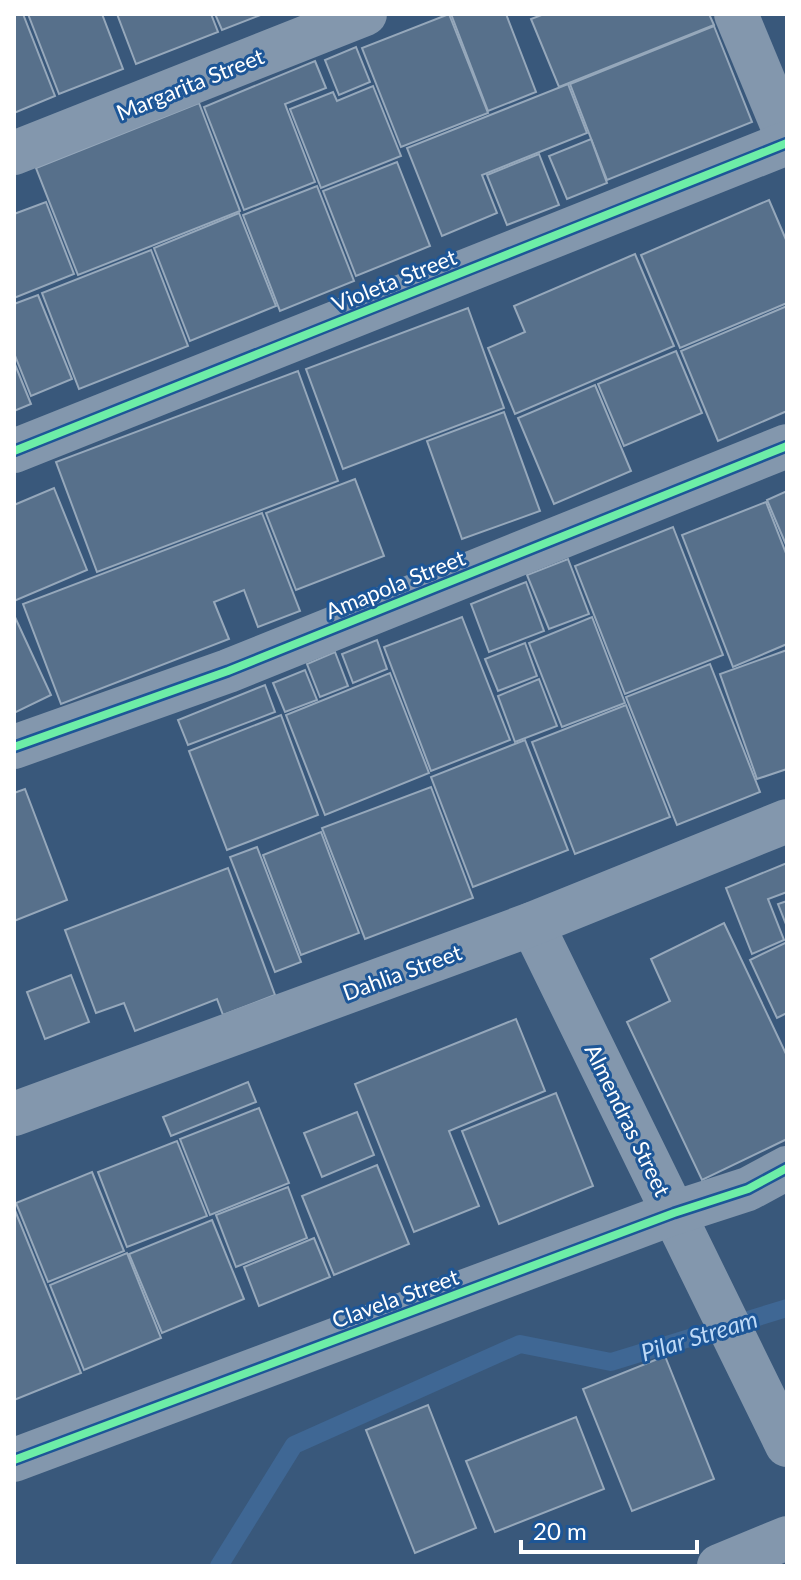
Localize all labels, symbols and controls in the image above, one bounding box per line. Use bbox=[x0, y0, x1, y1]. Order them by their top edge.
street label: Margarita Street bbox=[112, 42, 268, 126]
street label: Violeta Street bbox=[328, 243, 460, 317]
street label: Amapola Street bbox=[321, 544, 469, 624]
street label: Dahlia Street bbox=[339, 938, 465, 1006]
street label: Almendras Street bbox=[579, 1039, 677, 1201]
street label: Clavela Street bbox=[328, 1263, 462, 1333]
water label: Pilar Stream bbox=[637, 1304, 761, 1366]
scale bar bbox=[521, 1504, 697, 1554]
text: 20 m bbox=[533, 1516, 587, 1545]

